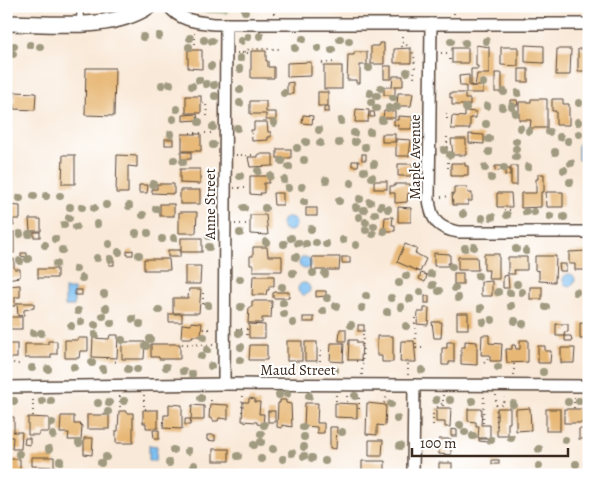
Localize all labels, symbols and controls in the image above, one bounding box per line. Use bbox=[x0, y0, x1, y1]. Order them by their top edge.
street label: Maple Avenue bbox=[405, 114, 425, 200]
street label: Anne Street bbox=[200, 168, 220, 241]
street label: Maud Street bbox=[260, 360, 336, 380]
scale bar bbox=[412, 426, 569, 458]
text: 100 m bbox=[420, 433, 457, 453]

